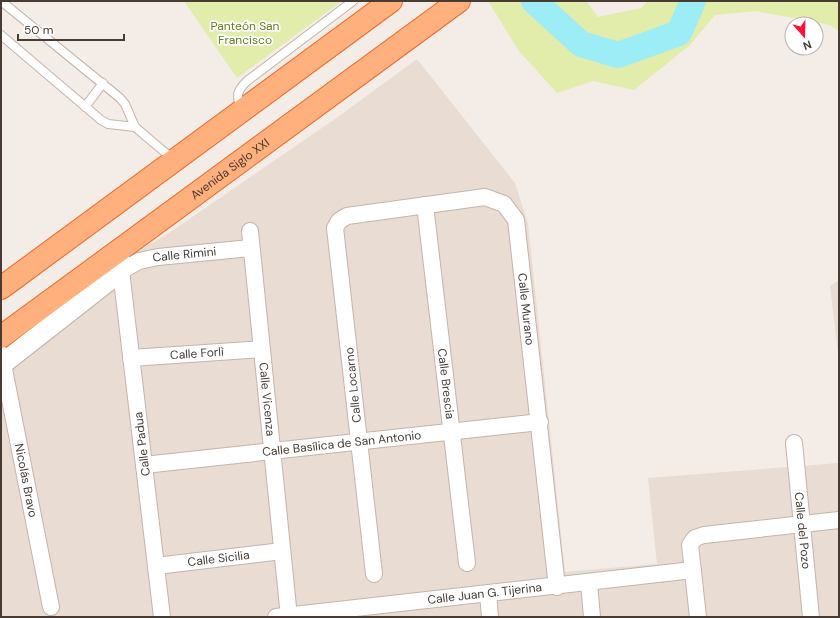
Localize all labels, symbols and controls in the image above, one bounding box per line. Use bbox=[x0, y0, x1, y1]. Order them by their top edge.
scale bar bbox=[18, 16, 124, 42]
north arrow bbox=[784, 16, 824, 56]
park label: Panteón San Francisco bbox=[210, 18, 280, 48]
text: 50 m bbox=[24, 22, 53, 38]
text: N bbox=[801, 37, 814, 53]
street label: Avenida Siglo XXI bbox=[187, 135, 273, 203]
street label: Calle Rimini bbox=[151, 243, 217, 266]
street label: Calle Murano bbox=[514, 272, 538, 346]
street label: Calle Forlì bbox=[170, 344, 224, 363]
street label: Calle Locarno bbox=[341, 347, 365, 423]
street label: Calle Brescia bbox=[434, 347, 458, 420]
street label: Calle Vicenza bbox=[255, 361, 279, 437]
street label: Calle Padua bbox=[130, 411, 154, 477]
street label: Calle Basílica de San Antonio bbox=[262, 427, 422, 460]
street label: Nicolás Bravo bbox=[11, 442, 41, 519]
street label: Calle del Pozo bbox=[791, 491, 814, 570]
street label: Calle Sicilia bbox=[187, 547, 250, 570]
street label: Calle Juan G. Tijerina bbox=[427, 579, 543, 608]

